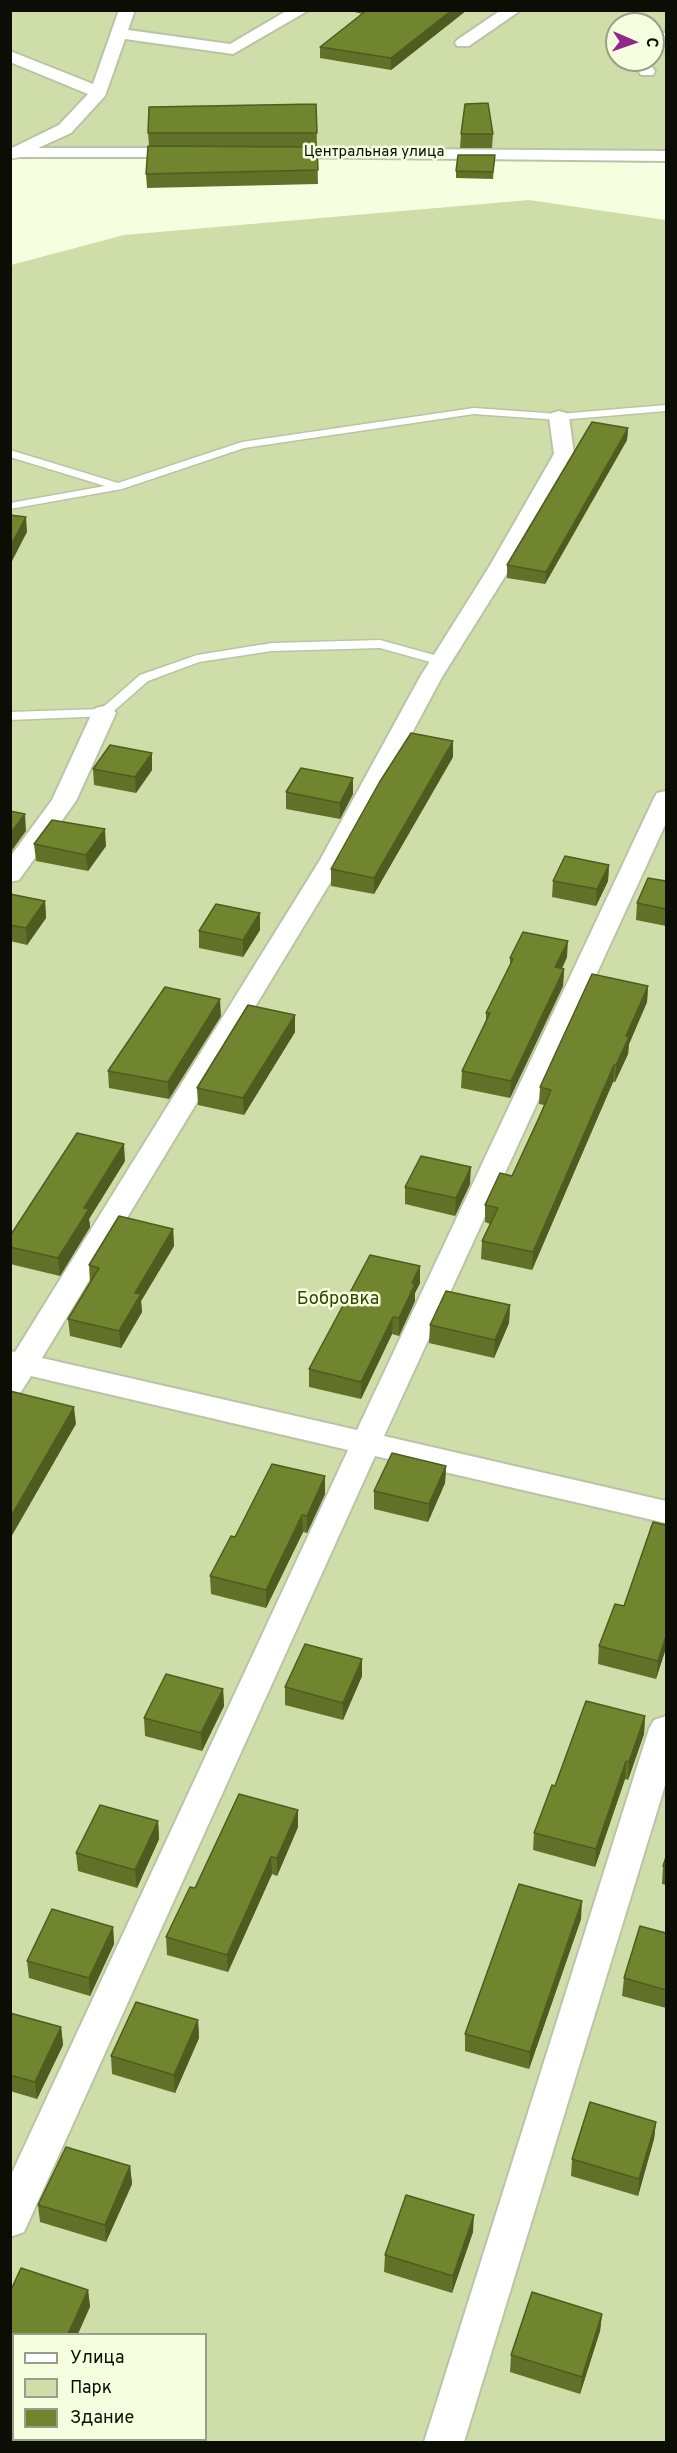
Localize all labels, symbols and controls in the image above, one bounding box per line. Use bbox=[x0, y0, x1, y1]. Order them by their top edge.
north arrow bbox=[605, 12, 665, 72]
text: С bbox=[641, 37, 661, 48]
street label: Центральная улица bbox=[304, 144, 444, 162]
park label: Бобровка bbox=[297, 1289, 379, 1311]
legend bbox=[12, 2333, 207, 2441]
text: Улица bbox=[70, 2347, 124, 2370]
text: Парк bbox=[70, 2377, 112, 2400]
text: Здание bbox=[70, 2407, 134, 2430]

